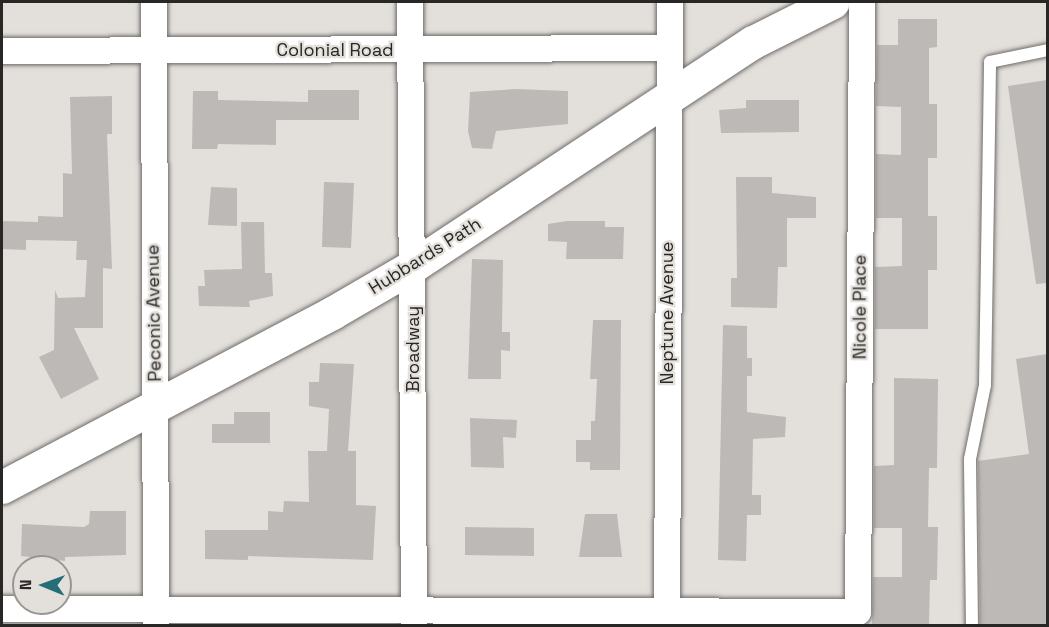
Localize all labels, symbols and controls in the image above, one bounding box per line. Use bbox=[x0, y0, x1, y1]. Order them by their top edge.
street label: Colonial Road bbox=[276, 39, 394, 61]
street label: Hubbards Path bbox=[365, 213, 485, 299]
street label: Neptune Avenue bbox=[656, 241, 678, 385]
street label: Peconic Avenue bbox=[142, 244, 166, 382]
street label: Nicole Place bbox=[849, 255, 871, 359]
street label: Broadway bbox=[402, 306, 424, 392]
north arrow bbox=[12, 555, 72, 615]
text: N bbox=[15, 579, 36, 590]

